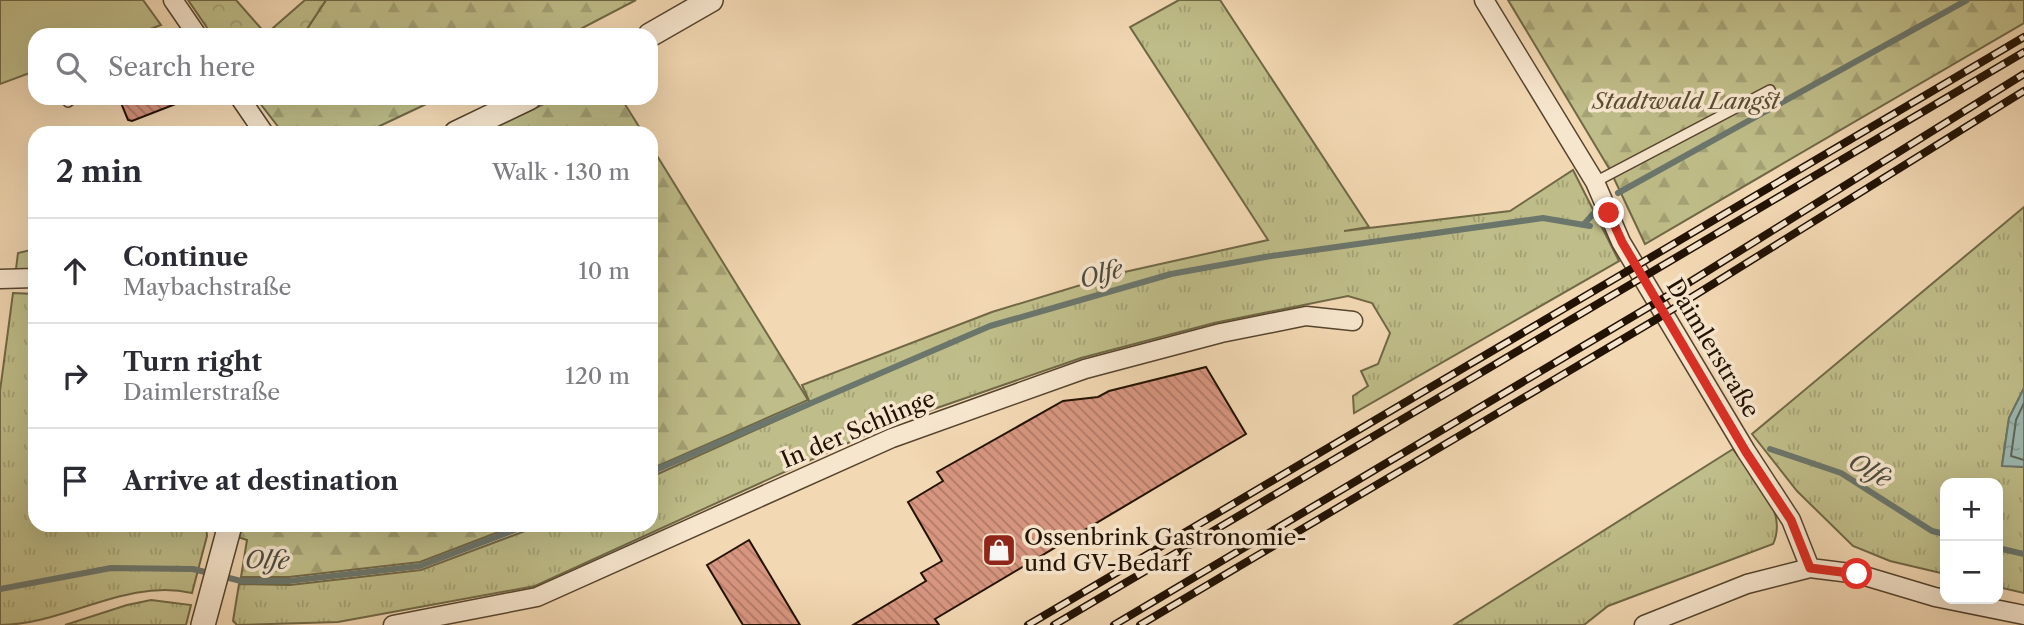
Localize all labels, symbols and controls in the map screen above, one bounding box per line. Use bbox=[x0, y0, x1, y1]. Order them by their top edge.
search box bbox=[28, 28, 658, 105]
icon: search bbox=[52, 48, 90, 86]
text: Search here bbox=[108, 51, 255, 83]
park label: Stadtwald Langst bbox=[1590, 87, 1781, 115]
text: 2 min bbox=[56, 153, 142, 190]
text: Walk · 130 m bbox=[492, 158, 630, 186]
route end bbox=[1593, 197, 1624, 228]
text: Continue bbox=[123, 241, 248, 273]
icon: ahead bbox=[56, 252, 94, 290]
water label: Olfe bbox=[1076, 254, 1128, 294]
text: 10 m bbox=[578, 257, 630, 285]
text: Maybachstraße bbox=[123, 273, 291, 301]
street label: Daimlerstraße bbox=[1661, 273, 1765, 423]
text: Turn right bbox=[123, 346, 262, 378]
icon: right bbox=[56, 357, 94, 395]
text: 120 m bbox=[565, 362, 630, 390]
text: Daimlerstraße bbox=[123, 378, 280, 406]
street label: In der Schlinge bbox=[777, 384, 939, 474]
water label: Olfe bbox=[1843, 446, 1898, 494]
icon: arrive bbox=[56, 462, 94, 500]
text: Arrive at destination bbox=[123, 465, 398, 497]
map controls bbox=[1940, 478, 2003, 604]
button: + bbox=[1940, 478, 2003, 541]
place label: Ossenbrink Gastronomie- und GV-Bedarf bbox=[1024, 523, 1307, 577]
shop icon: Ossenbrink Gastronomie- und GV-Bedarf bbox=[980, 531, 1018, 569]
button: − bbox=[1940, 541, 2003, 604]
water label: Olfe bbox=[245, 545, 291, 575]
route start bbox=[1841, 558, 1872, 589]

